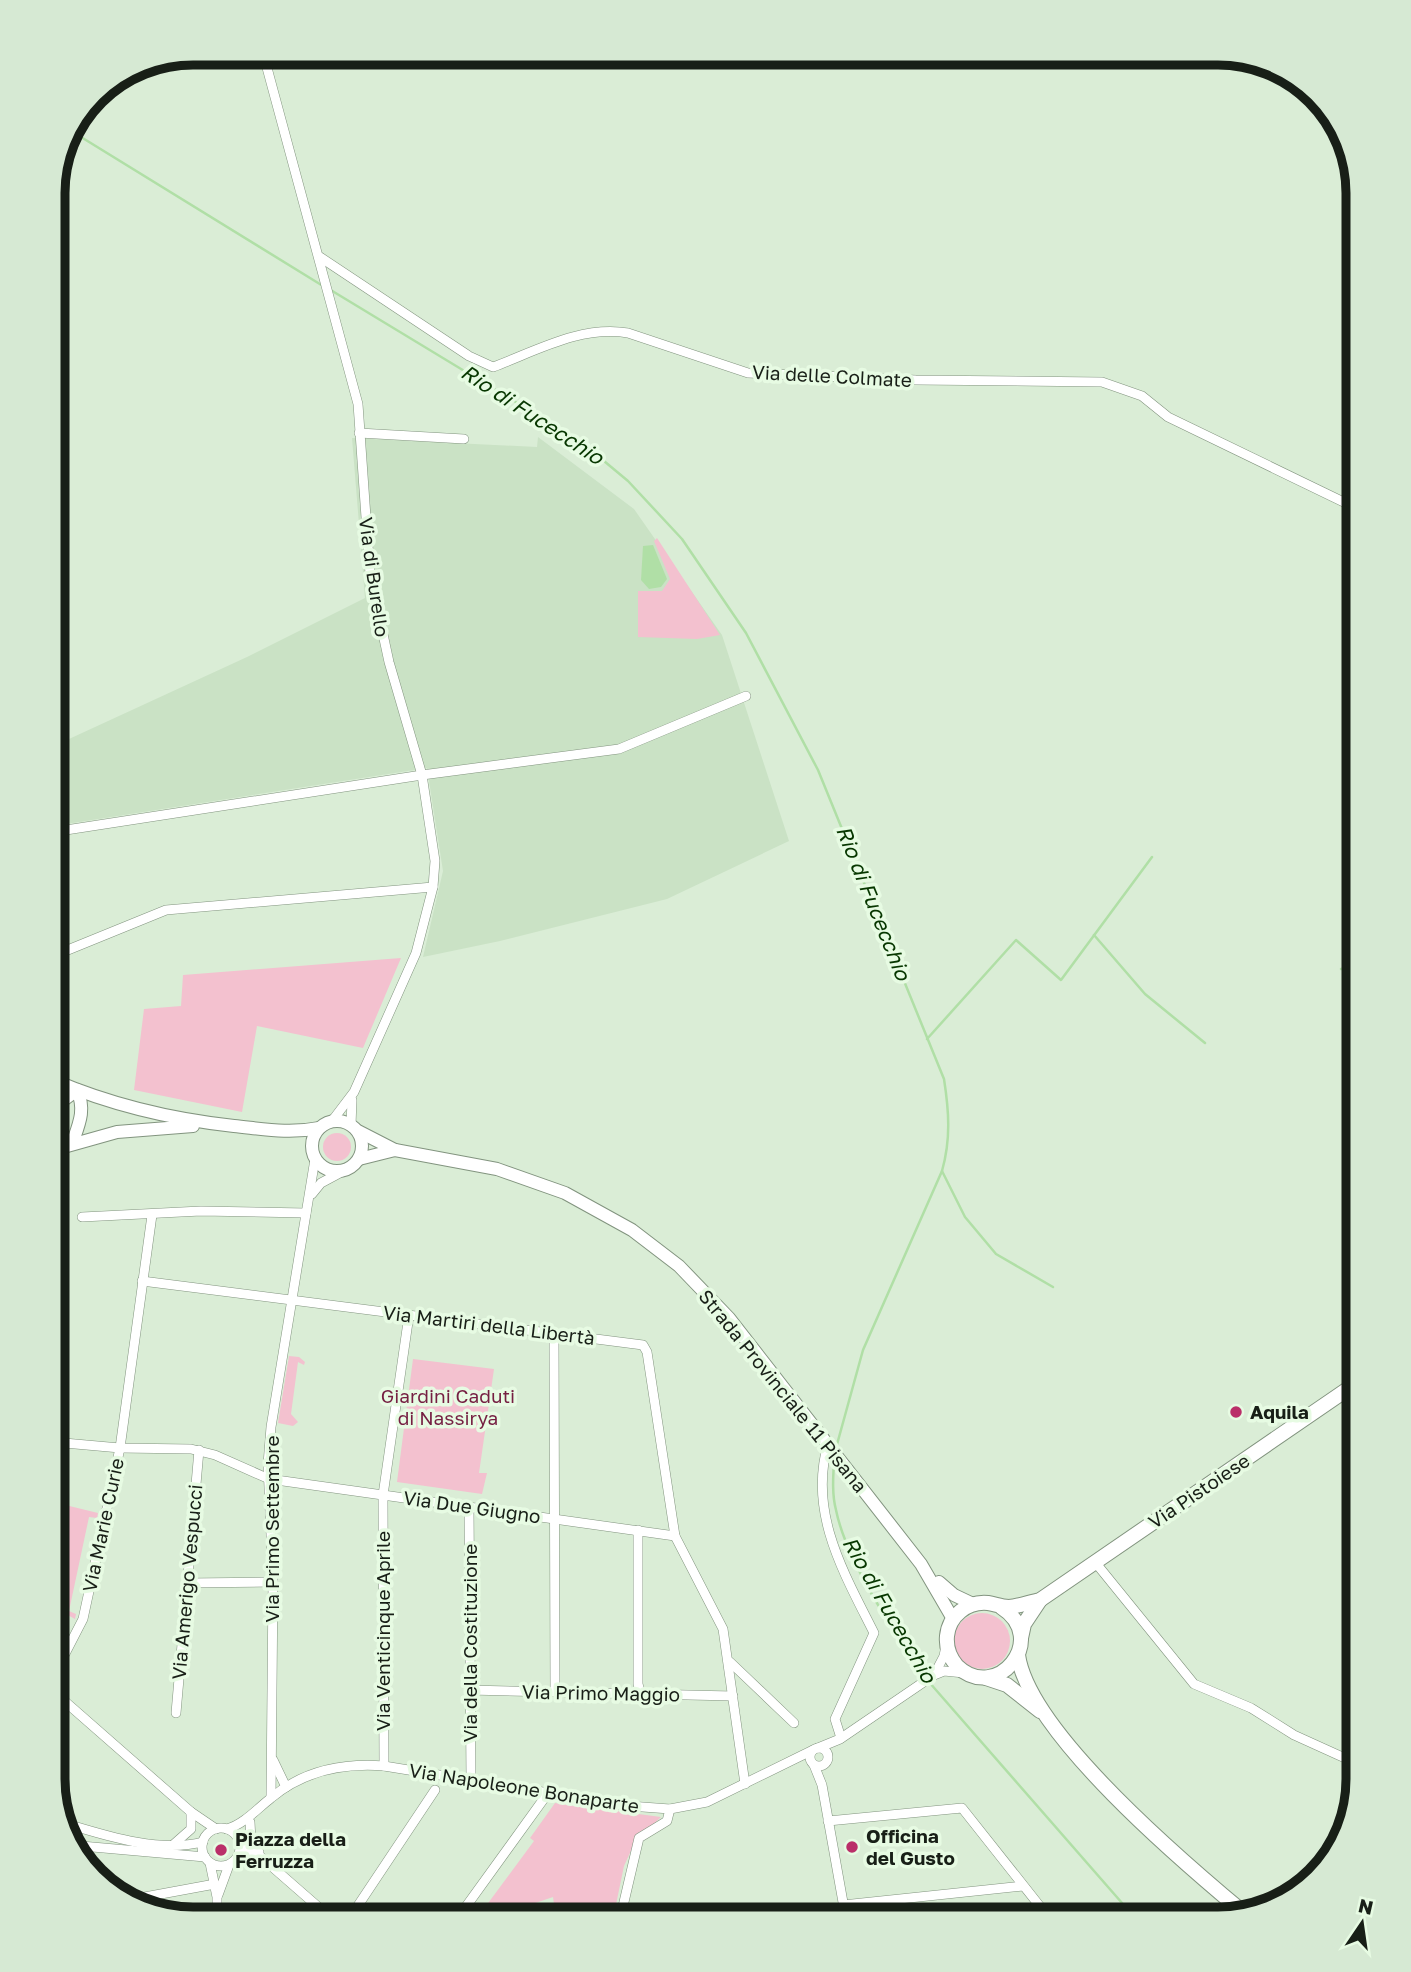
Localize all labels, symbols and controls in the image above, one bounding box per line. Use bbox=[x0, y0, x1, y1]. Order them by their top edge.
water label: Rio di Fucecchio bbox=[457, 358, 610, 471]
street label: Via delle Colmate bbox=[751, 360, 913, 391]
street label: Via di Burello bbox=[355, 516, 394, 638]
water label: Rio di Fucecchio bbox=[831, 822, 917, 985]
street label: Strada Provinciale 11 Pisana bbox=[694, 1285, 872, 1497]
street label: Via Martiri della Libertà bbox=[382, 1300, 596, 1349]
park label: Giardini Caduti di Nassirya bbox=[381, 1384, 515, 1429]
place label: Aquila bbox=[1250, 1400, 1309, 1423]
marker: Aquila bbox=[1228, 1404, 1244, 1420]
street label: Via Primo Settembre bbox=[260, 1435, 283, 1623]
street label: Via Pistoiese bbox=[1144, 1448, 1254, 1533]
street label: Via Marie Curie bbox=[77, 1456, 128, 1594]
street label: Via Amerigo Vespucci bbox=[167, 1483, 206, 1681]
street label: Via Due Giugno bbox=[402, 1485, 542, 1528]
street label: Via Venticinque Aprile bbox=[371, 1531, 394, 1731]
water label: Rio di Fucecchio bbox=[838, 1532, 943, 1688]
street label: Via della Costituzione bbox=[458, 1544, 481, 1742]
street label: Via Primo Maggio bbox=[522, 1680, 680, 1705]
street label: Via Napoleone Bonaparte bbox=[407, 1758, 641, 1817]
place label: Officina del Gusto bbox=[866, 1824, 955, 1869]
place label: Piazza della Ferruzza bbox=[235, 1827, 346, 1872]
marker: Officina del Gusto bbox=[844, 1839, 860, 1855]
marker: Piazza della Ferruzza bbox=[213, 1842, 229, 1858]
north arrow bbox=[1327, 1888, 1397, 1958]
text: N bbox=[1356, 1893, 1376, 1919]

